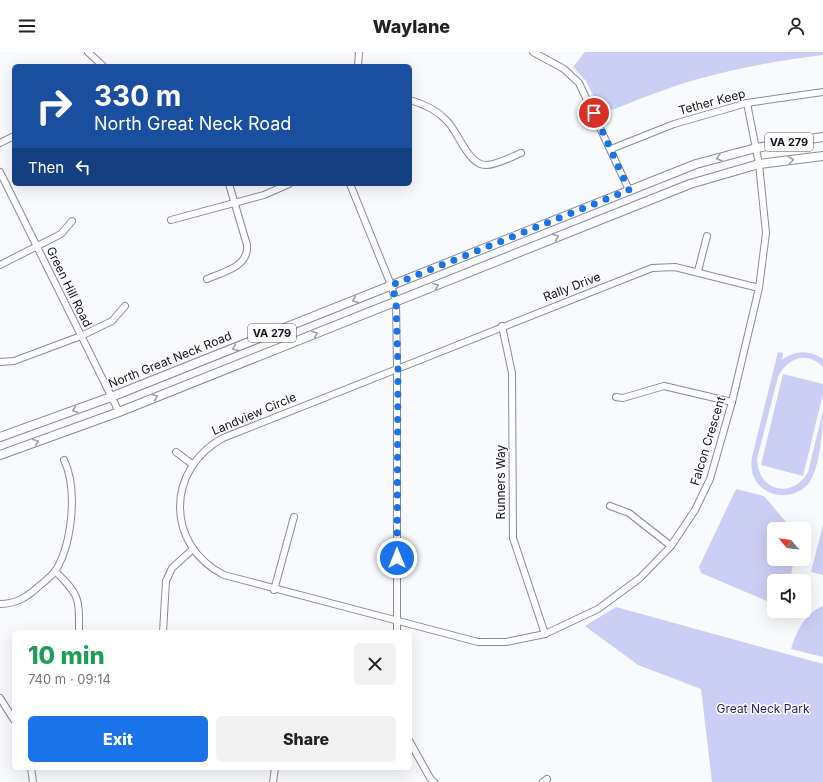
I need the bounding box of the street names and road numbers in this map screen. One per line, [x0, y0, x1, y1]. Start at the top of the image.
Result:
street label: Tether Keep [677, 85, 747, 118]
road number: VA 279 [765, 133, 813, 151]
street label: Green Hill Road [43, 244, 95, 329]
street label: Rally Drive [541, 269, 603, 304]
road number: VA 279 [248, 324, 296, 342]
street label: North Great Neck Road [106, 328, 234, 391]
street label: Landview Circle [209, 389, 298, 438]
street label: Falcon Crescent [687, 394, 728, 487]
street label: Runners Way [493, 444, 508, 519]

